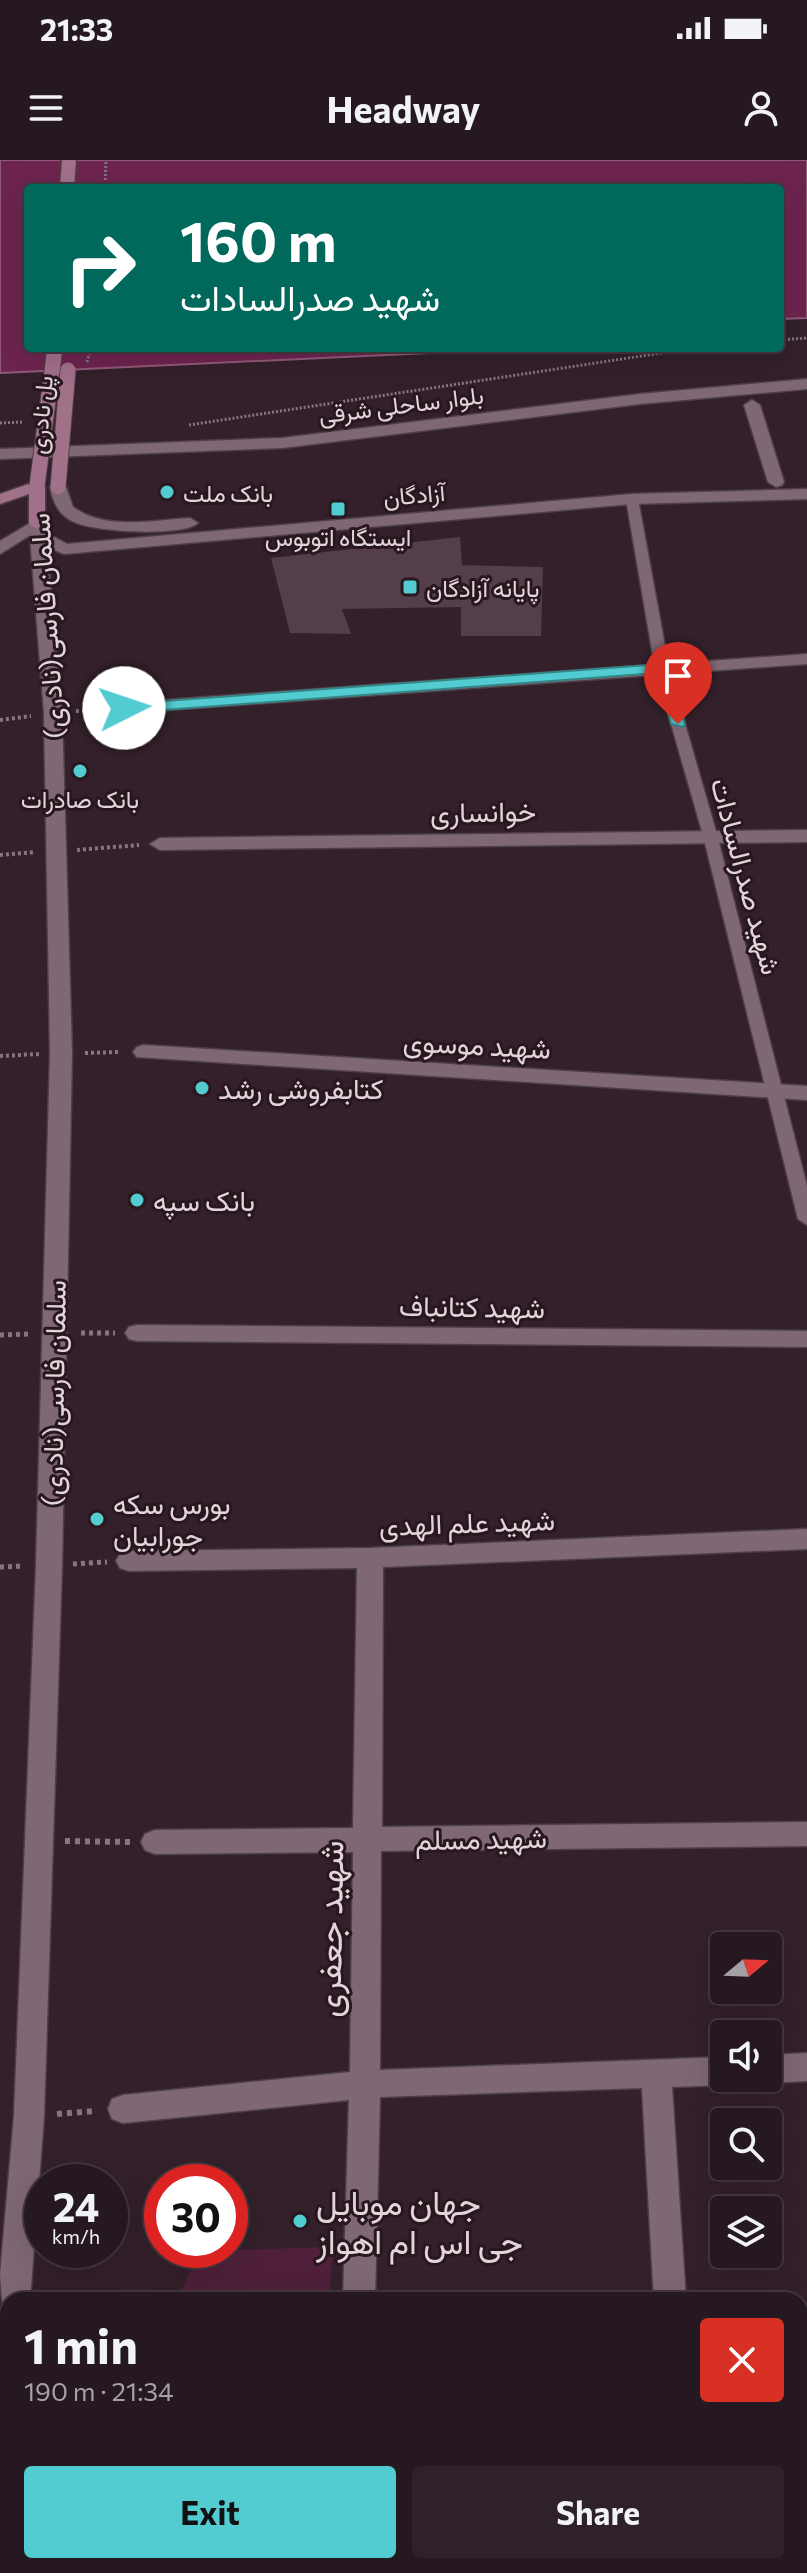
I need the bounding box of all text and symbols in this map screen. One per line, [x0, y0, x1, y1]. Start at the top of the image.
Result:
text: 21:33 [40, 10, 113, 47]
icon: menu [24, 86, 68, 130]
text: Headway [327, 86, 480, 130]
icon: person [739, 86, 783, 130]
text: 160 m [180, 205, 337, 274]
icon: right [48, 216, 152, 320]
text: شهید صدرالسادات [180, 274, 440, 318]
street label: پل نادری [22, 375, 61, 456]
street label: بلوار ساحلی شرقی [317, 379, 485, 430]
street label: آزادگان [382, 477, 449, 513]
place label: بانک ملت [183, 478, 273, 508]
marker: بانک ملت [158, 483, 176, 501]
marker: ایستگاه اتوبوس [329, 500, 347, 518]
street label: سلمان فارسی(نادری) [21, 512, 73, 740]
place label: ایستگاه اتوبوس [265, 522, 411, 553]
place label: پایانه آزادگان [426, 573, 540, 605]
marker: پایانه آزادگان [401, 578, 419, 596]
pin [644, 642, 712, 724]
icon: arrive [656, 654, 700, 698]
position arrow [82, 666, 166, 750]
marker: بانک صادرات [71, 762, 89, 780]
street label: شهید صدرالسادات [702, 774, 790, 979]
place label: بانک صادرات [21, 784, 139, 815]
street label: خوانساری [430, 793, 536, 831]
street label: شهید موسوی [402, 1023, 552, 1067]
place label: کتابفروشی رشد [218, 1071, 384, 1107]
marker: کتابفروشی رشد [193, 1079, 211, 1097]
place label: بانک سپه [153, 1183, 255, 1220]
marker: بانک سپه [128, 1191, 146, 1209]
street label: سلمان فارسی(نادری) [34, 1280, 74, 1506]
street label: شهید کتانباف [399, 1288, 545, 1326]
place label: بورس سکه جورابیان [113, 1486, 230, 1554]
street label: شهید علم الهدی [378, 1502, 556, 1545]
marker: بورس سکه جورابیان [88, 1510, 106, 1528]
street label: شهید مسلم [415, 1820, 547, 1859]
street label: شهید جعفری [305, 1840, 353, 2018]
north arrow [710, 1932, 782, 2004]
map controls [710, 1932, 782, 2268]
button: sound [710, 2020, 782, 2092]
button: search [710, 2108, 782, 2180]
speed limit sign: 30 [144, 2164, 248, 2268]
place label: جهان موبایل جی اس ام اهواز [315, 2180, 523, 2265]
text: 24 [53, 2181, 99, 2230]
button: layers [710, 2196, 782, 2268]
marker: جهان موبایل جی اس ام اهواز [291, 2212, 309, 2230]
text: km/h [52, 2224, 100, 2248]
text: 1 min [24, 2315, 138, 2374]
button: close [700, 2318, 784, 2402]
text: 190 m · 21:34 [24, 2375, 174, 2406]
button: Exit [24, 2466, 396, 2558]
button: Share [412, 2466, 784, 2558]

